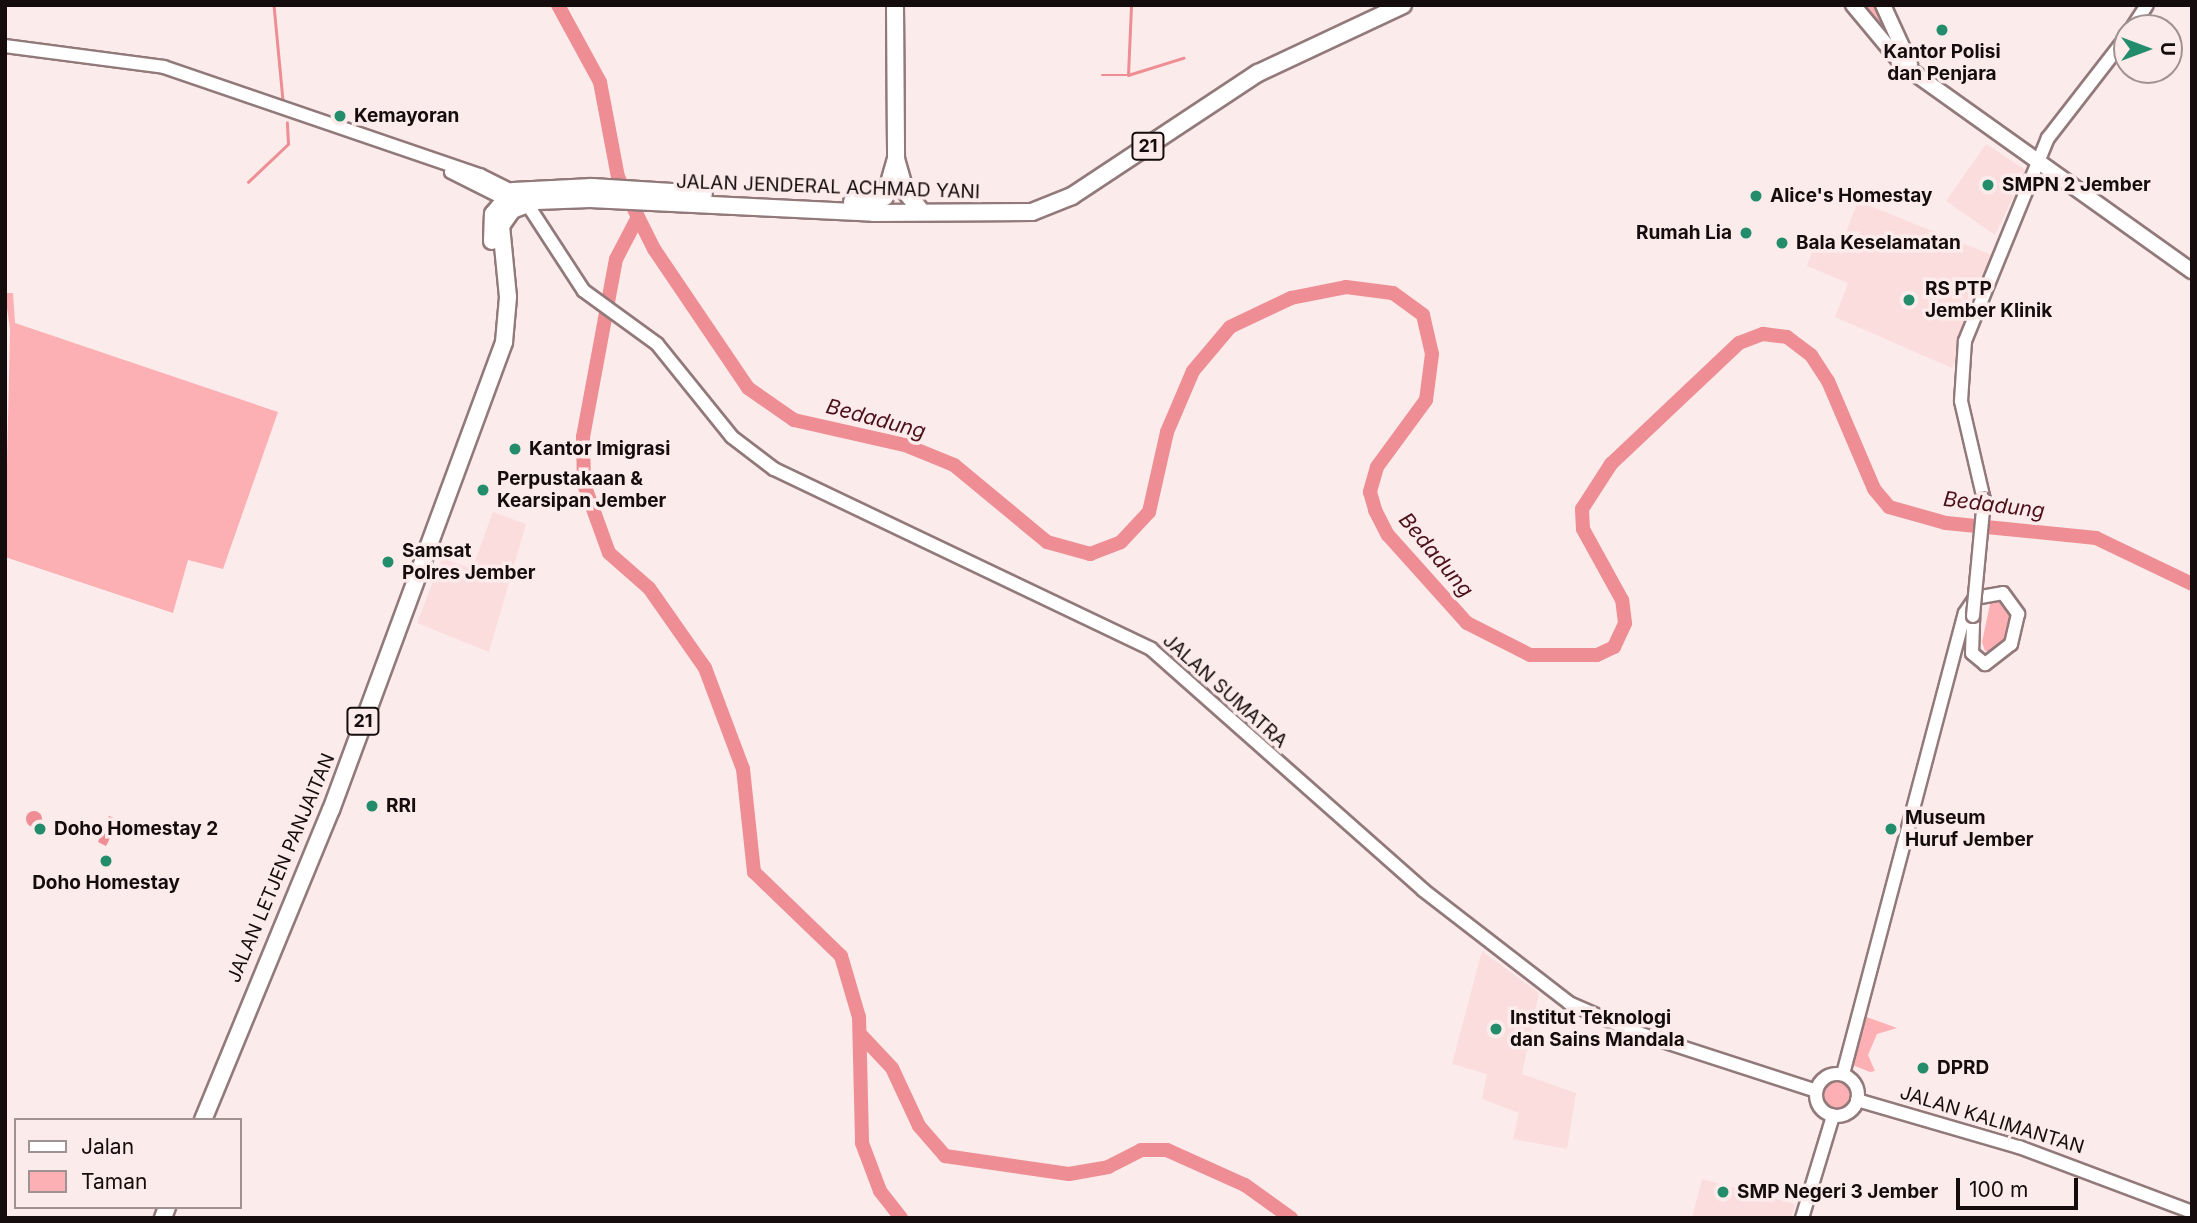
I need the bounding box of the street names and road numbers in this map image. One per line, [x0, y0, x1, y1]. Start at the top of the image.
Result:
road number: 21 [1130, 132, 1166, 160]
street label: JALAN JENDERAL ACHMAD YANI [676, 170, 980, 204]
street label: JALAN SUMATRA [1158, 629, 1292, 753]
road number: 21 [346, 706, 380, 736]
street label: JALAN LETJEN PANJAITAN [222, 750, 340, 986]
street label: JALAN KALIMANTAN [1897, 1081, 2087, 1159]

